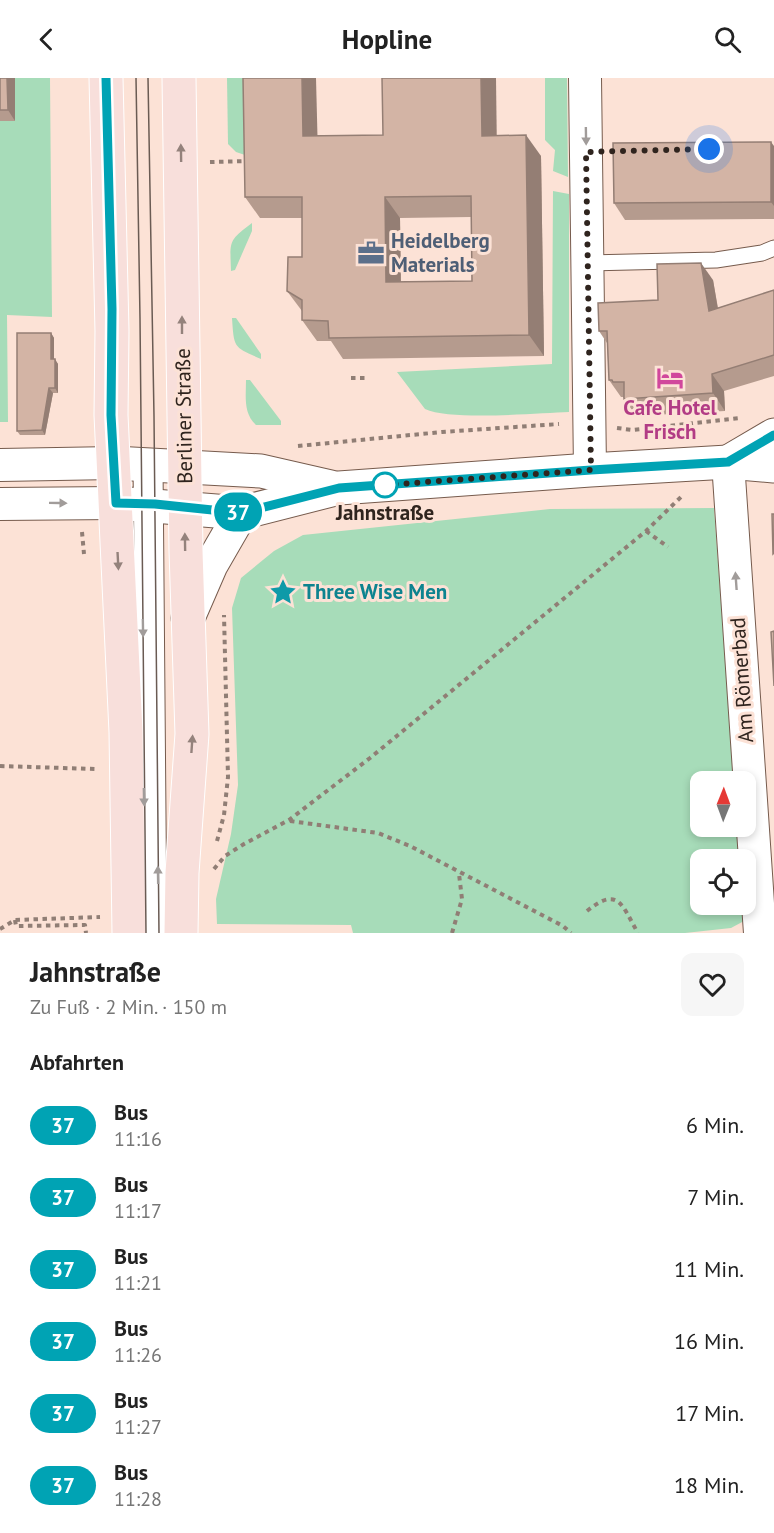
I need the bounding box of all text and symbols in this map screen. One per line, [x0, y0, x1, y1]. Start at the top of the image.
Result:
text: Hopline [342, 22, 432, 56]
icon: back [30, 23, 63, 56]
icon: search [711, 23, 744, 56]
one-way arrow [581, 127, 590, 146]
your location [694, 134, 724, 164]
one-way arrow [176, 144, 185, 163]
place label: Heidelberg Materials [391, 227, 490, 278]
office icon: Heidelberg Materials [356, 238, 386, 268]
one-way arrow [177, 315, 187, 334]
street label: Berliner Straße [169, 348, 198, 484]
hotel icon: Cafe Hotel Frisch [655, 363, 685, 393]
place label: Cafe Hotel Frisch [623, 394, 718, 445]
marker: Jahnstraße [372, 472, 398, 498]
line badge: 37 [211, 492, 265, 532]
one-way arrow [48, 498, 67, 508]
text: 37 [226, 499, 250, 526]
place label: Jahnstraße [335, 499, 434, 526]
one-way arrow [181, 532, 190, 551]
one-way arrow [114, 552, 123, 571]
one-way arrow [731, 572, 740, 591]
place icon: Three Wise Men [268, 577, 298, 607]
place label: Three Wise Men [303, 578, 447, 605]
street label: Am Römerbad [724, 616, 759, 744]
one-way arrow [138, 618, 148, 637]
one-way arrow [187, 735, 196, 754]
north arrow [690, 771, 756, 837]
map controls [690, 771, 756, 915]
one-way arrow [140, 787, 149, 806]
button: locate [690, 849, 756, 915]
one-way arrow [153, 865, 163, 884]
text: Jahnstraße [30, 953, 161, 990]
button: heart [681, 953, 744, 1016]
text: Zu Fuß · 2 Min. · 150 m [30, 994, 227, 1020]
text: Abfahrten [30, 1048, 124, 1076]
text: Bus [114, 1098, 148, 1126]
text: 6 Min. [686, 1111, 744, 1139]
text: 37 [51, 1112, 75, 1139]
text: 11:16 [114, 1126, 162, 1152]
text: Bus [114, 1170, 148, 1198]
text: 7 Min. [687, 1183, 744, 1211]
text: 37 [51, 1184, 75, 1211]
text: 11:17 [114, 1198, 162, 1224]
text: Bus [114, 1242, 148, 1270]
text: 11 Min. [674, 1255, 744, 1283]
text: 37 [51, 1256, 75, 1283]
text: 11:21 [114, 1270, 162, 1296]
text: Bus [114, 1314, 148, 1342]
text: 16 Min. [674, 1327, 744, 1355]
text: 37 [51, 1328, 75, 1355]
text: 11:26 [114, 1342, 162, 1368]
text: Bus [114, 1386, 148, 1414]
text: 17 Min. [675, 1399, 744, 1427]
text: 37 [51, 1400, 75, 1427]
text: 11:27 [114, 1414, 162, 1440]
text: Bus [114, 1458, 148, 1486]
text: 18 Min. [674, 1471, 744, 1499]
text: 37 [51, 1472, 75, 1499]
text: 11:28 [114, 1486, 162, 1512]

